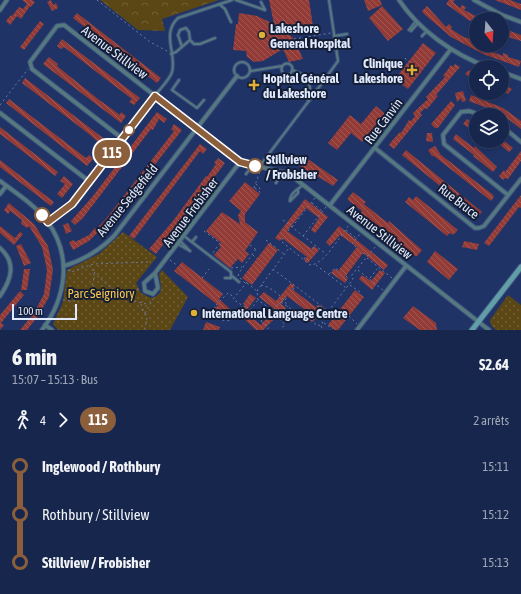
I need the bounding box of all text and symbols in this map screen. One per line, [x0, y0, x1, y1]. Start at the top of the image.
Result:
north arrow [469, 12, 509, 52]
map controls [469, 12, 509, 148]
place label: Lakeshore General Hospital [270, 21, 351, 51]
street label: Avenue Stillview [79, 23, 151, 82]
marker: Lakeshore General Hospital [257, 30, 267, 40]
place label: Clinique Lakeshore [354, 56, 403, 86]
button: locate [469, 60, 509, 100]
marker: Clinique Lakeshore [406, 64, 418, 76]
place label: Hopital Général du Lakeshore [263, 71, 339, 101]
marker: Hopital Général du Lakeshore [248, 79, 260, 91]
street label: Rue Canvin [361, 95, 405, 147]
button: layers [469, 108, 509, 148]
unlabelled marker [123, 124, 135, 136]
line badge: 115 [89, 140, 135, 166]
text: 115 [102, 145, 122, 161]
place label: Stillview / Frobisher [266, 152, 318, 182]
marker: Stillview / Frobisher [247, 158, 263, 174]
street label: Avenue Sedgefield [94, 161, 161, 239]
street label: Avenue Frobisher [160, 175, 221, 250]
street label: Rue Bruce [435, 181, 482, 222]
street label: Avenue Stillview [344, 202, 415, 263]
unlabelled marker [34, 207, 50, 223]
park label: Parc Seigniory [67, 286, 135, 301]
scale bar [12, 302, 77, 321]
text: 100 m [18, 305, 43, 317]
place label: International Language Centre [202, 306, 348, 321]
marker: International Language Centre [189, 308, 199, 318]
text: 6 min [12, 344, 57, 370]
text: $2.64 [479, 356, 509, 373]
text: 15:07 – 15:13 · Bus [12, 372, 98, 387]
icon: walk [12, 409, 34, 431]
icon: forward [52, 409, 74, 431]
text: 115 [88, 412, 108, 428]
text: 4 [40, 413, 46, 428]
text: 2 arrêts [473, 413, 509, 428]
text: Inglewood / Rothbury [42, 458, 160, 475]
text: 15:11 [482, 459, 509, 474]
text: Rothbury / Stillview [42, 506, 149, 523]
text: 15:12 [482, 507, 509, 522]
text: Stillview / Frobisher [42, 554, 150, 571]
text: 15:13 [482, 555, 509, 570]

